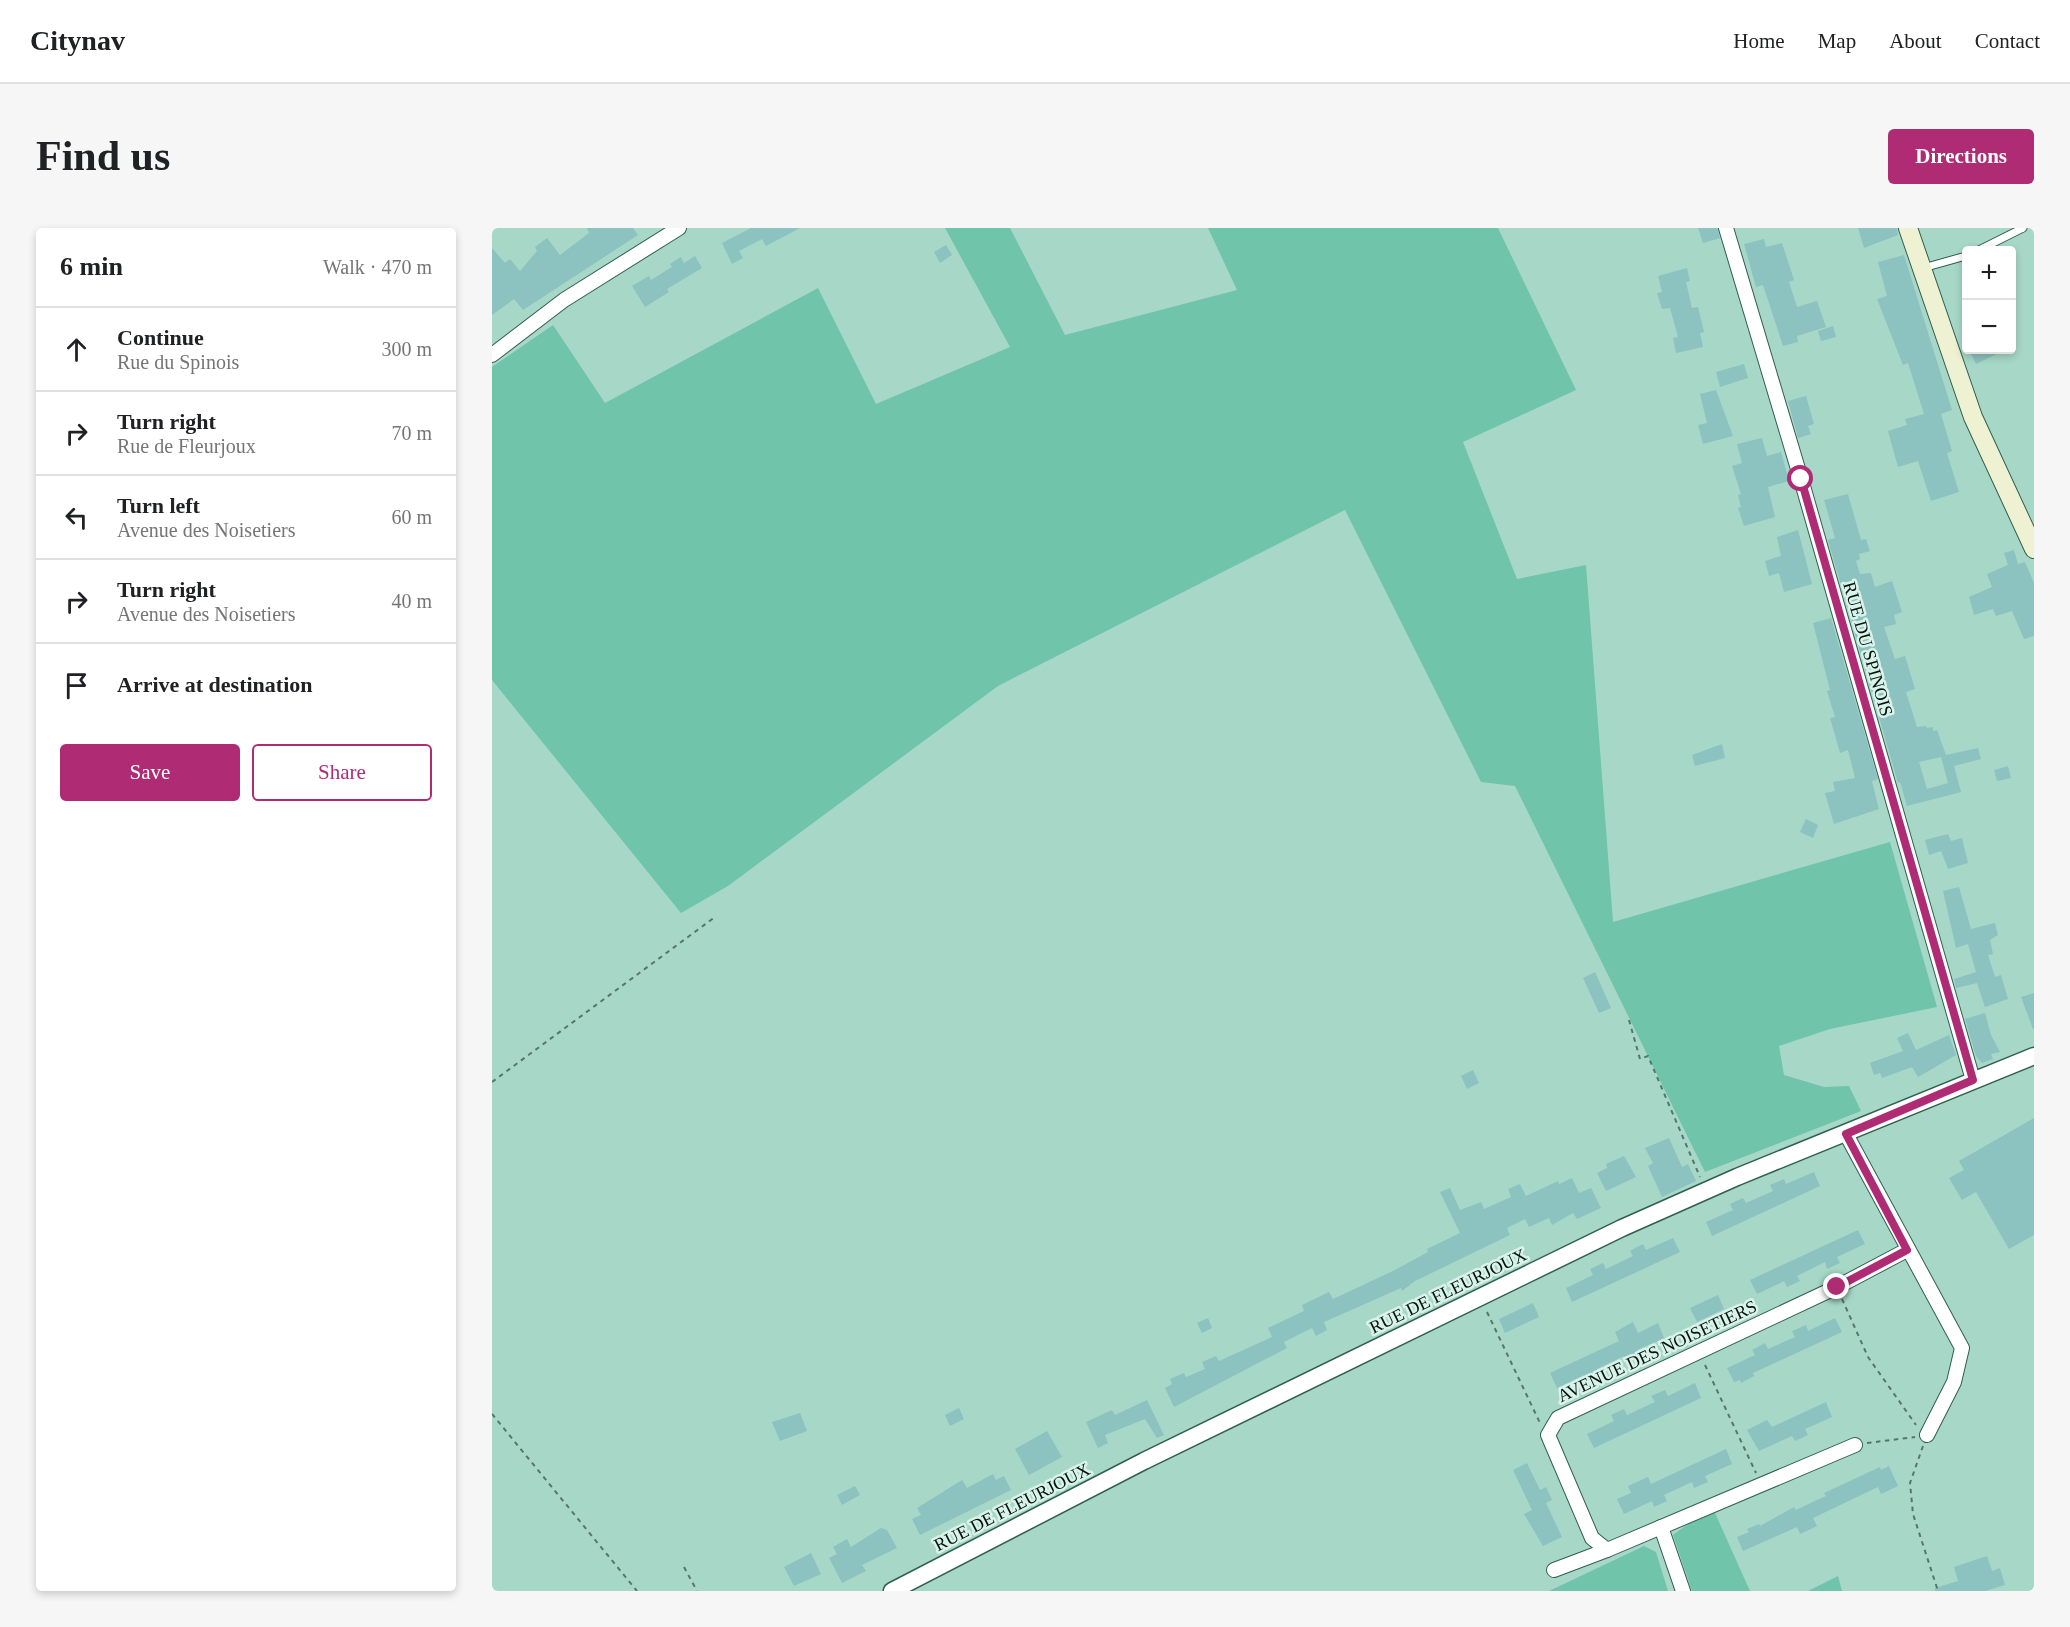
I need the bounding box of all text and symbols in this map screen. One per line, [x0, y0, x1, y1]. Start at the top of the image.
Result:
text: Citynav [30, 25, 125, 56]
text: Home [1733, 29, 1785, 53]
text: Map [1818, 29, 1856, 53]
text: About [1889, 29, 1942, 53]
text: Contact [1975, 29, 2040, 53]
button: Directions [1888, 129, 2034, 184]
text: Find us [36, 133, 170, 179]
map controls [1962, 246, 2016, 354]
button: + [1962, 246, 2016, 300]
text: 6 min [60, 252, 123, 281]
text: Walk · 470 m [323, 256, 432, 278]
button: − [1962, 300, 2016, 354]
text: Continue [117, 325, 204, 350]
icon: ahead [60, 333, 93, 366]
text: 300 m [381, 338, 432, 360]
text: Rue du Spinois [117, 351, 239, 373]
text: Turn right [117, 409, 216, 434]
icon: right [60, 417, 93, 450]
text: 70 m [391, 422, 432, 444]
text: Rue de Fleurjoux [117, 435, 256, 457]
route start [1787, 465, 1813, 491]
text: Turn left [117, 493, 200, 518]
icon: left [60, 501, 93, 534]
text: 60 m [391, 506, 432, 528]
text: Avenue des Noisetiers [117, 519, 295, 541]
text: Turn right [117, 577, 216, 602]
street label: RUE DU SPINOIS [1839, 579, 1897, 719]
icon: right [60, 585, 93, 618]
text: 40 m [391, 590, 432, 612]
text: Avenue des Noisetiers [117, 603, 295, 625]
icon: arrive [60, 669, 93, 702]
text: Arrive at destination [117, 672, 313, 697]
button: Save [60, 744, 240, 801]
button: Share [252, 744, 432, 801]
street label: RUE DE FLEURJOUX [1366, 1244, 1530, 1338]
route end [1823, 1273, 1849, 1299]
street label: AVENUE DES NOISETIERS [1554, 1296, 1760, 1406]
street label: RUE DE FLEURJOUX [931, 1459, 1093, 1555]

